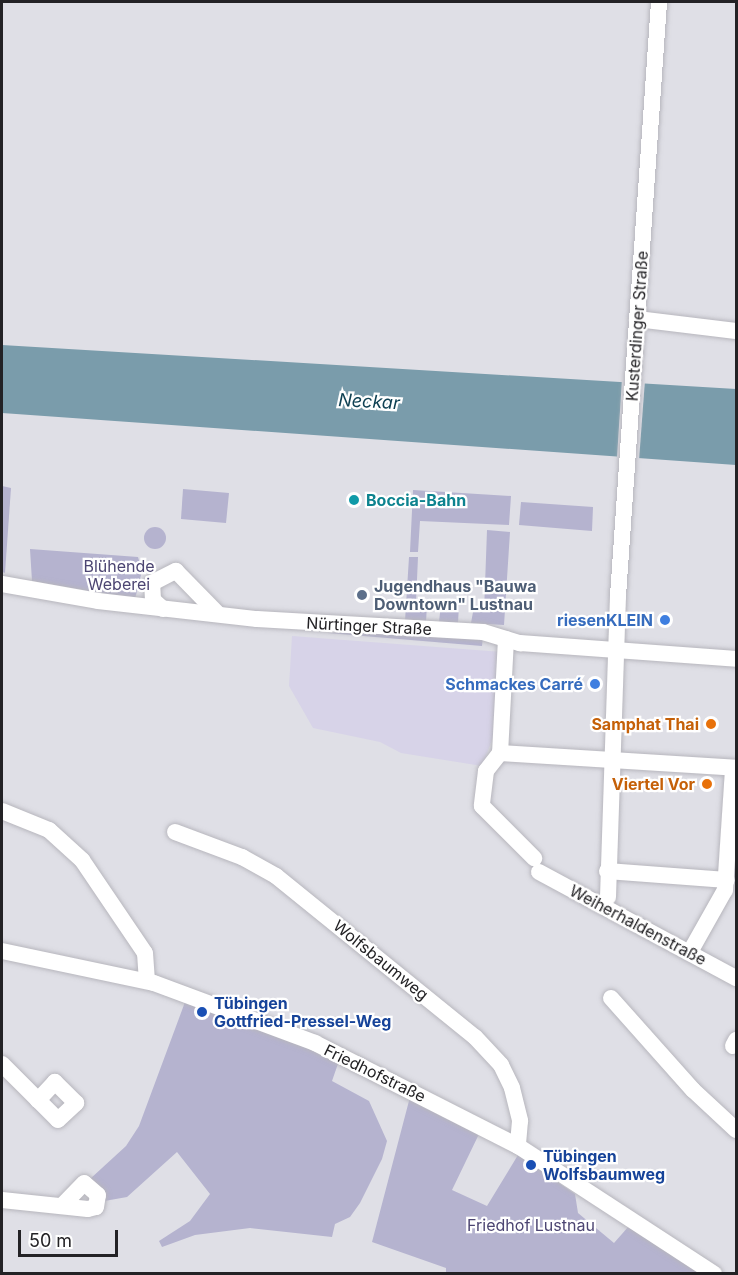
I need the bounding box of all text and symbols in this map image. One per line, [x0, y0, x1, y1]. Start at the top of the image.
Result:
street label: Kusterdinger Straße [622, 250, 652, 402]
water label: Neckar [338, 390, 400, 414]
place label: Boccia-Bahn [366, 490, 466, 510]
marker: Boccia-Bahn [347, 493, 361, 507]
park label: Blühende Weberei [83, 556, 155, 594]
place label: Jugendhaus "Bauwa Downtown" Lustnau [374, 576, 536, 614]
marker: Jugendhaus "Bauwa Downtown" Lustnau [355, 588, 369, 602]
place label: riesenKLEIN [557, 610, 653, 630]
street label: Nürtinger Straße [306, 613, 432, 639]
marker: riesenKLEIN [658, 613, 672, 627]
place label: Schmackes Carré [445, 674, 583, 694]
marker: Schmackes Carré [588, 677, 602, 691]
place label: Samphat Thai [591, 714, 699, 734]
marker: Samphat Thai [704, 717, 718, 731]
place label: Viertel Vor [612, 774, 695, 794]
marker: Viertel Vor [700, 777, 714, 791]
street label: Weiherhaldenstraße [566, 881, 710, 969]
street label: Wolfsbaumweg [330, 916, 432, 1004]
place label: Tübingen Gottfried-Pressel-Weg [214, 993, 391, 1031]
marker: Tübingen Gottfried-Pressel-Weg [195, 1005, 209, 1019]
street label: Friedhofstraße [321, 1040, 429, 1106]
place label: Tübingen Wolfsbaumweg [543, 1146, 665, 1184]
marker: Tübingen Wolfsbaumweg [524, 1158, 538, 1172]
park label: Friedhof Lustnau [467, 1215, 595, 1235]
scale bar [21, 1218, 122, 1256]
text: 50 m [29, 1230, 72, 1251]

